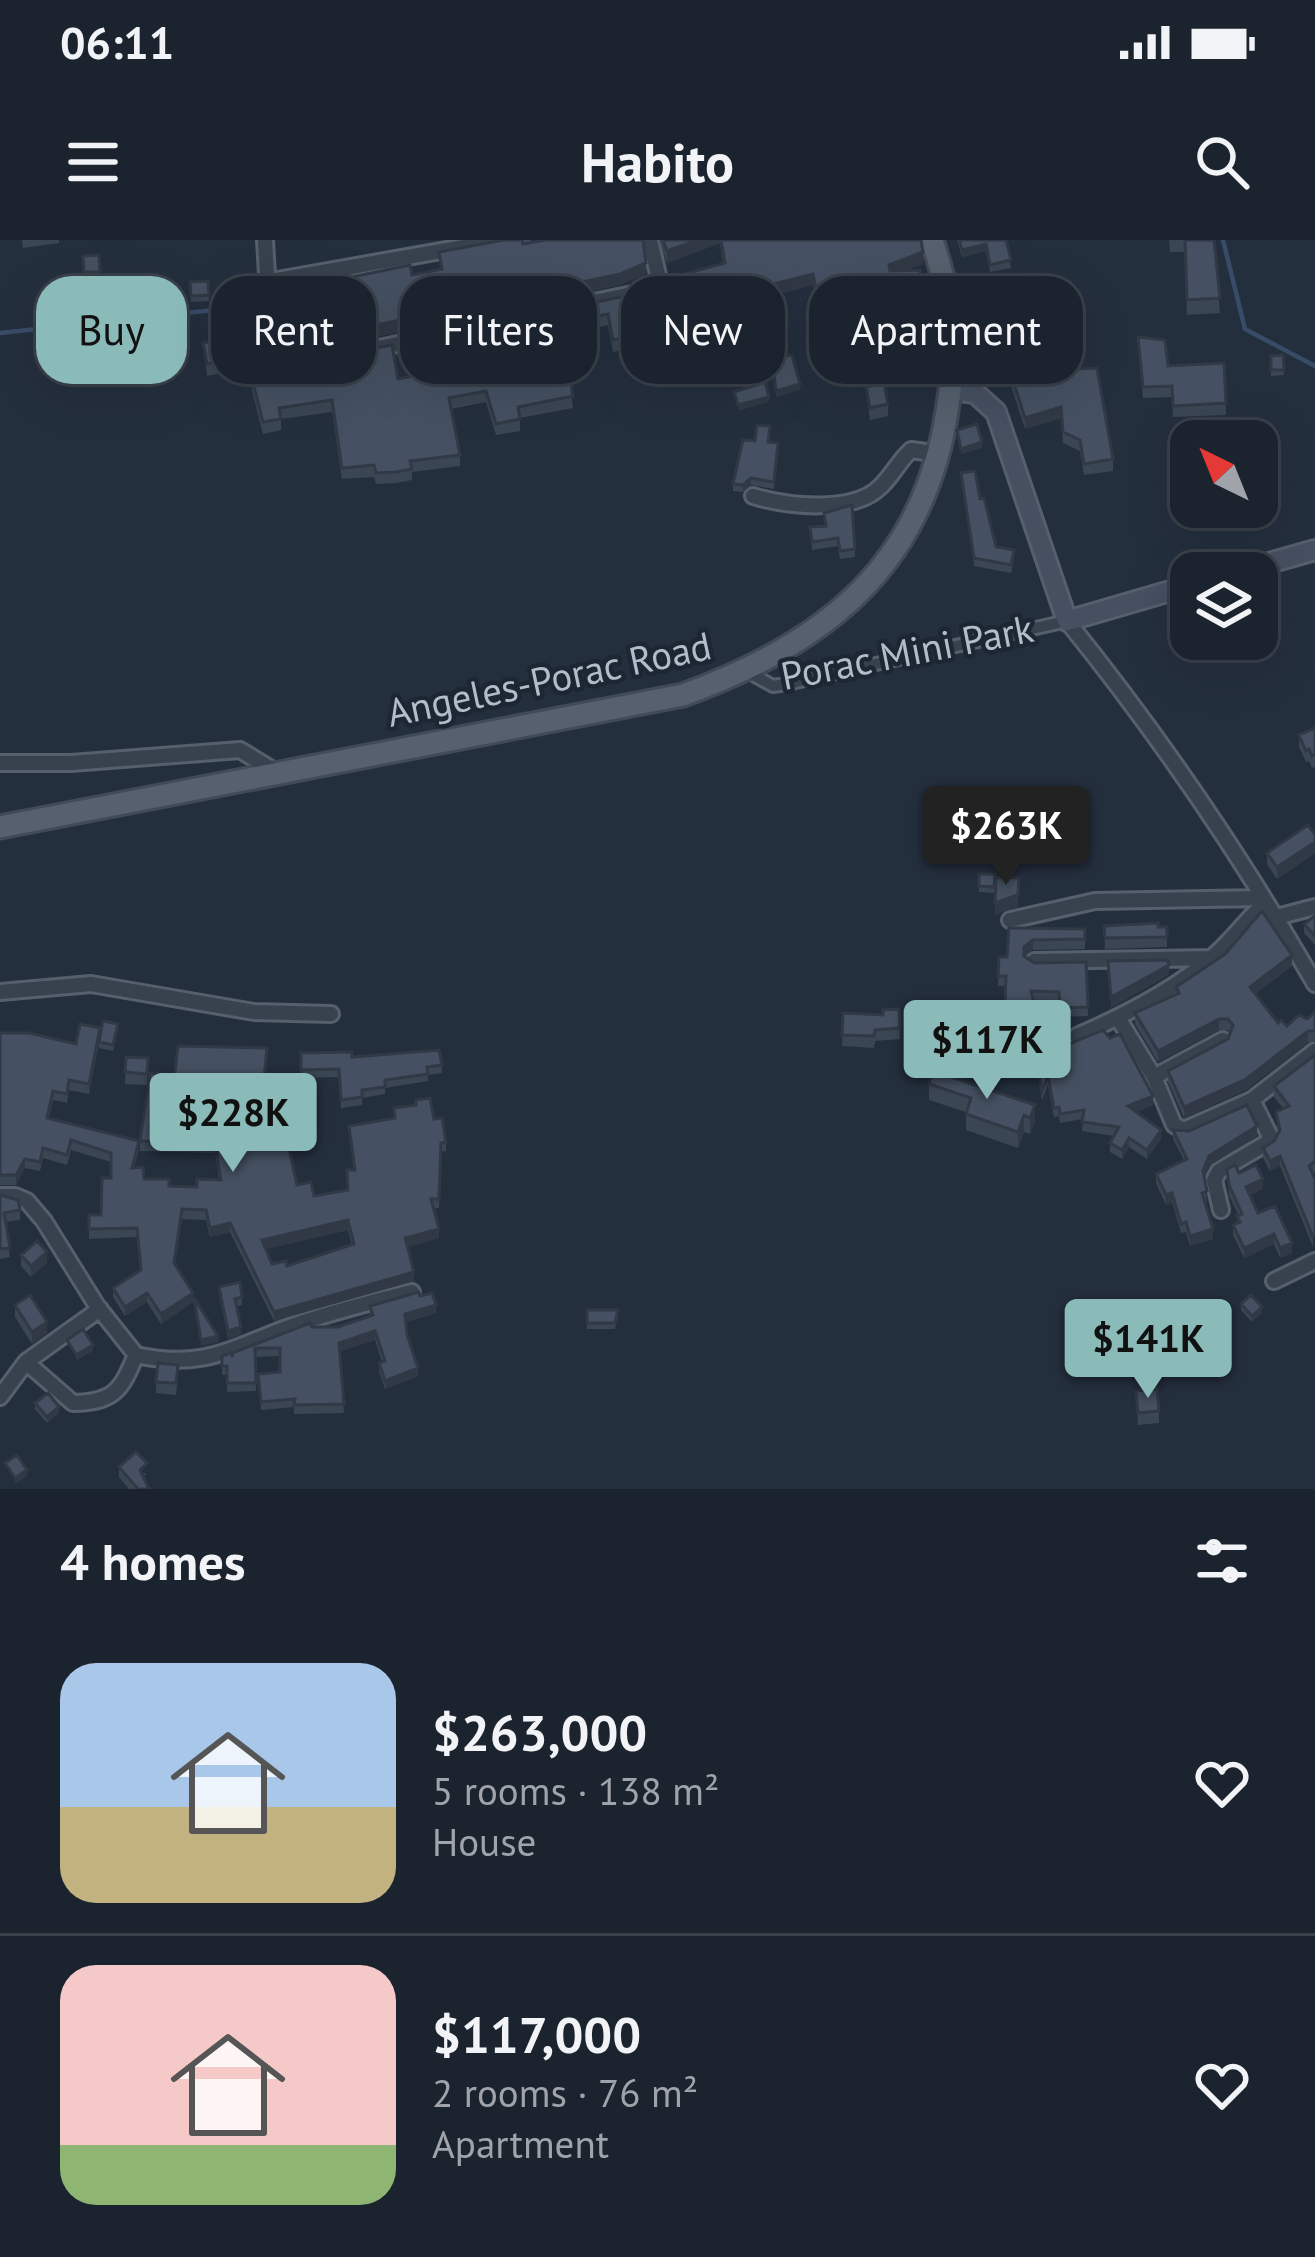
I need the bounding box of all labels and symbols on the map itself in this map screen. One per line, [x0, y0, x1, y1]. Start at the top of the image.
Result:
north arrow [1170, 420, 1278, 528]
street label: Porac Mini Park [776, 602, 1038, 701]
street label: Angeles-Porac Road [382, 619, 716, 738]
pin: $263K [922, 786, 1090, 888]
pin: $117K [903, 1000, 1071, 1102]
pin: $228K [149, 1073, 317, 1175]
pin: $141K [1064, 1299, 1232, 1401]

